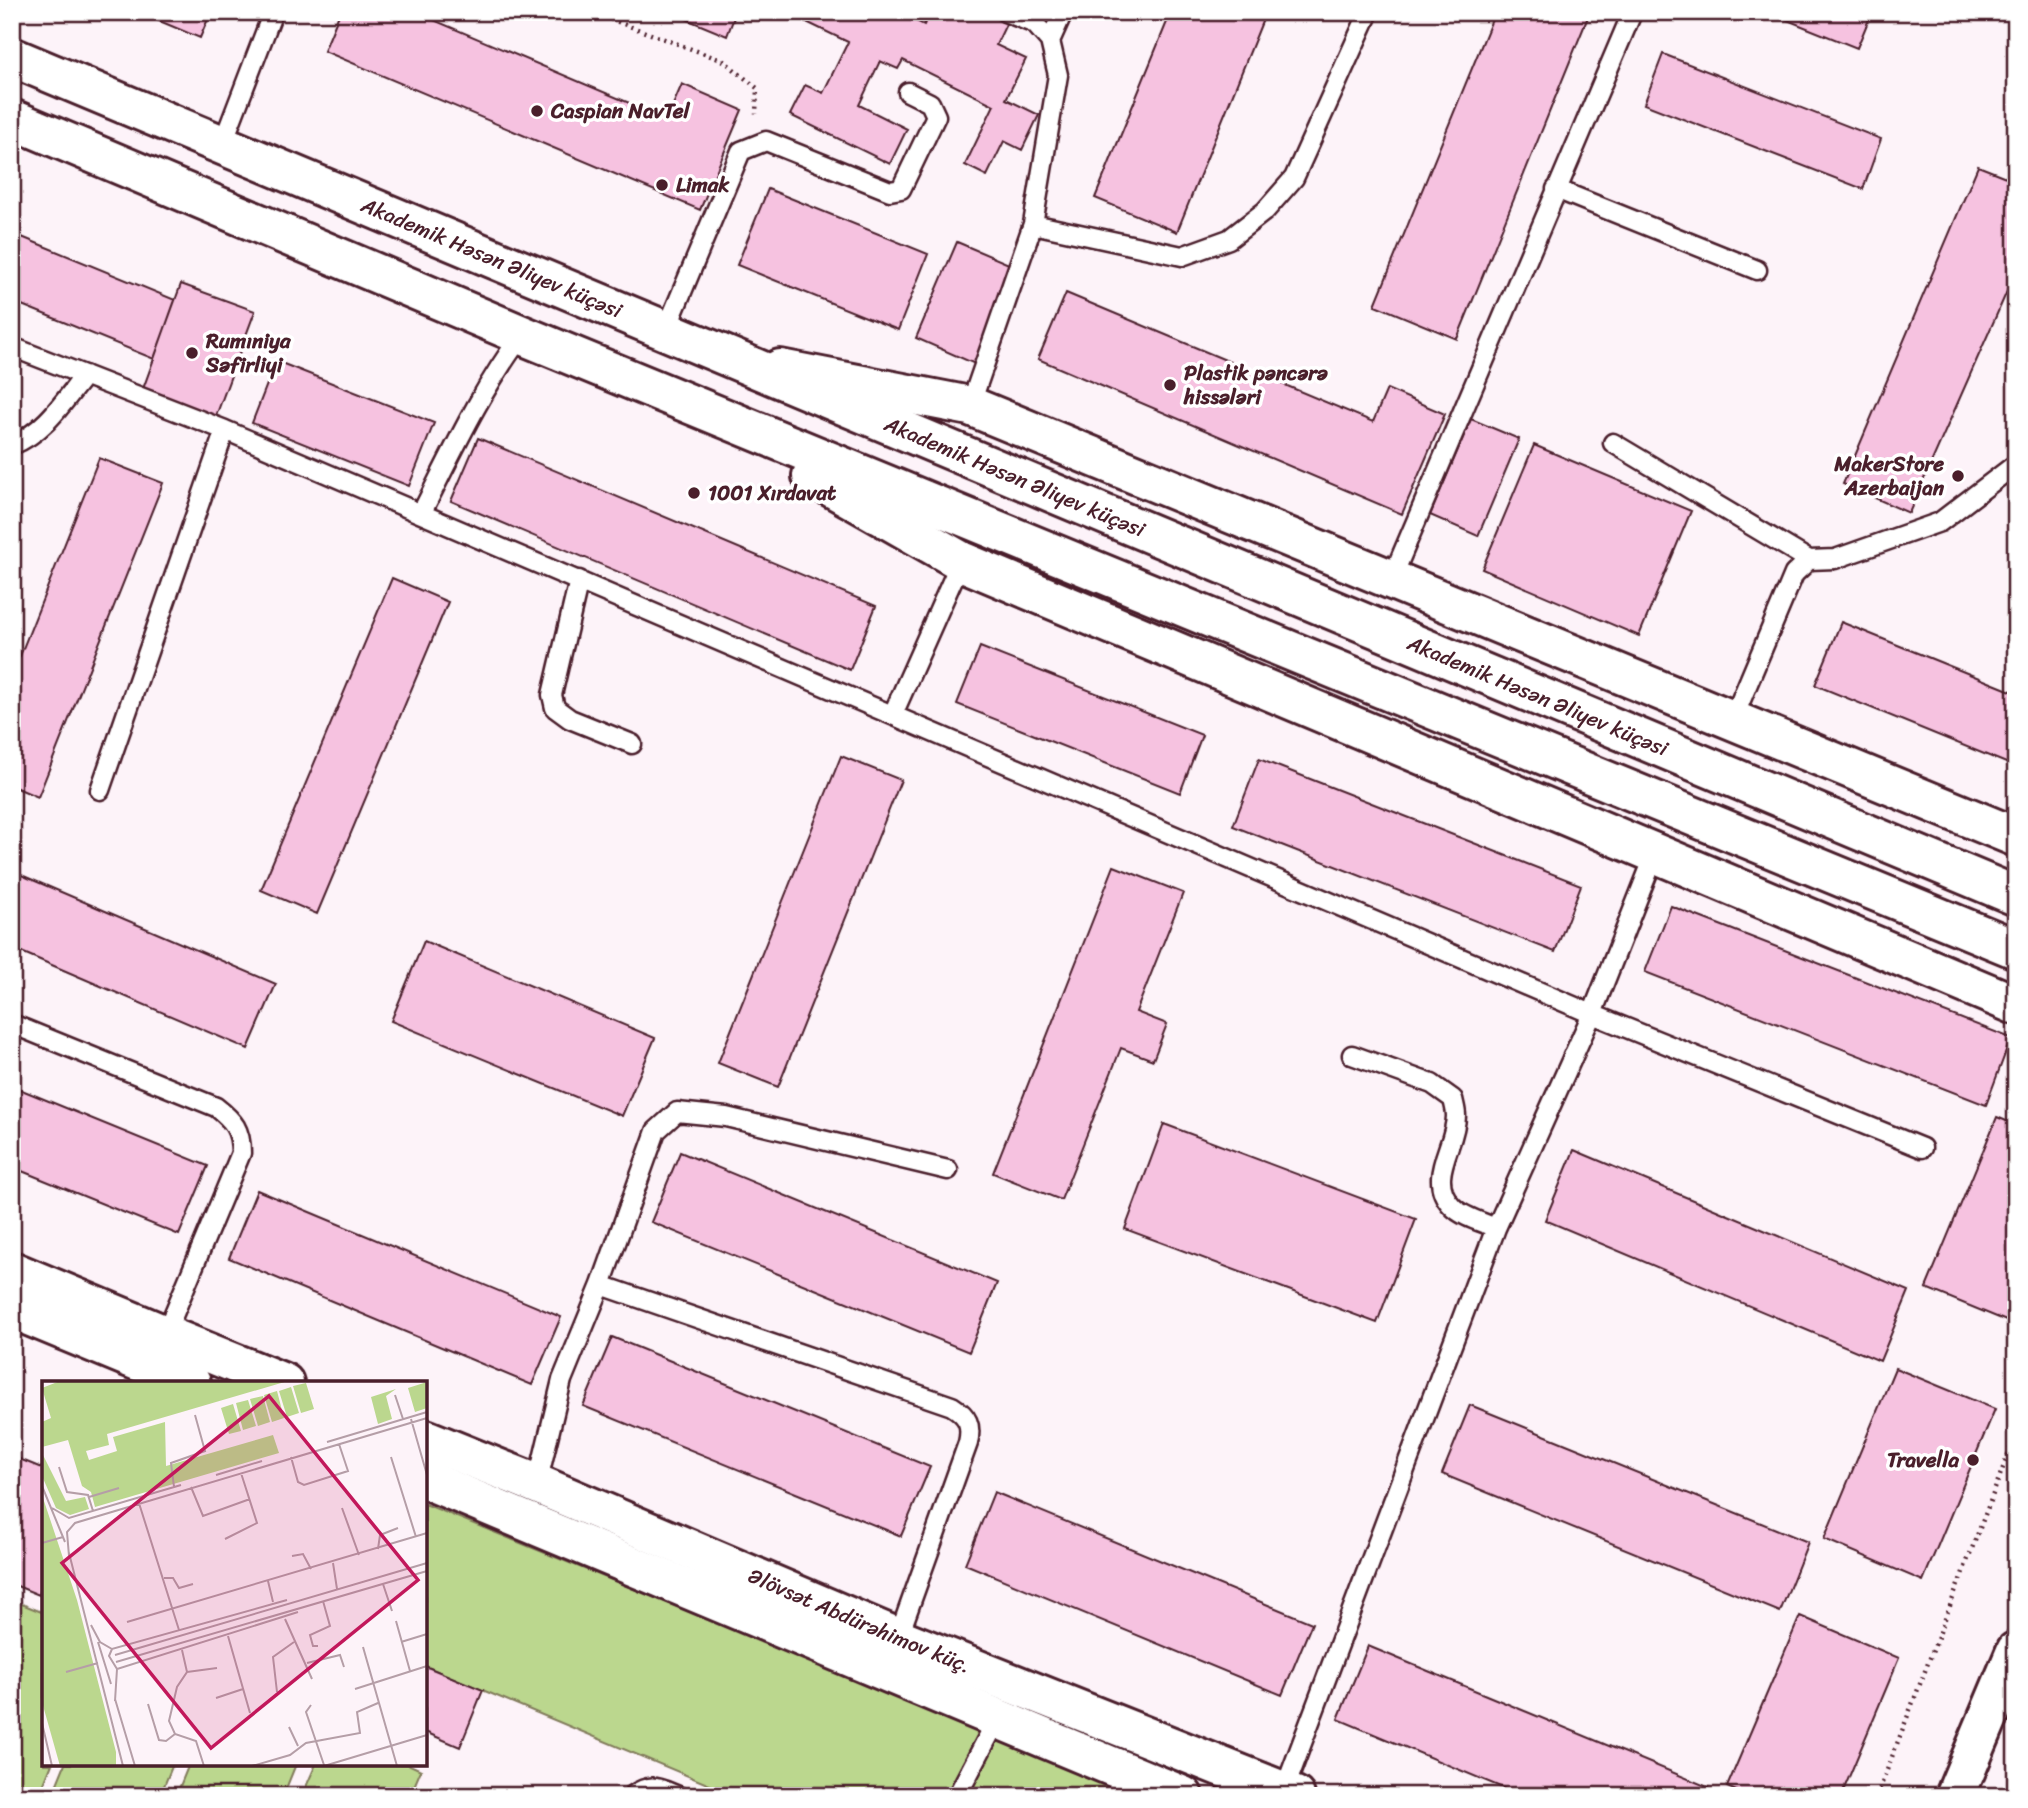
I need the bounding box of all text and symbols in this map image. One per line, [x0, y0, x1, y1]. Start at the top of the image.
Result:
place label: Caspian NavTel [550, 92, 691, 130]
marker: Caspian NavTel [529, 103, 545, 119]
place label: Limak [676, 166, 730, 204]
marker: Limak [654, 177, 670, 193]
street label: Akademik Həsən Əliyev küçəsi [354, 186, 629, 330]
place label: Rumıniya Səfirliyi [205, 322, 292, 384]
marker: Rumıniya Səfirliyi [184, 345, 200, 361]
place label: Plastik pəncərə hissələri [1183, 354, 1328, 416]
marker: Plastik pəncərə hissələri [1162, 377, 1178, 393]
street label: Akademik Həsən Əliyev küçəsi [877, 405, 1152, 549]
place label: MakerStore Azerbaijan [1833, 445, 1945, 507]
marker: MakerStore Azerbaijan [1950, 468, 1966, 484]
place label: 1001 Xırdavat [708, 474, 837, 512]
marker: 1001 Xırdavat [686, 485, 702, 501]
street label: Akademik Həsən Əliyev küçəsi [1400, 624, 1675, 768]
inset map [42, 1381, 427, 1766]
place label: Travella [1887, 1441, 1959, 1479]
marker: Travella [1965, 1452, 1981, 1468]
street label: Əlövsət Abdürəhimov küç. [742, 1557, 977, 1684]

